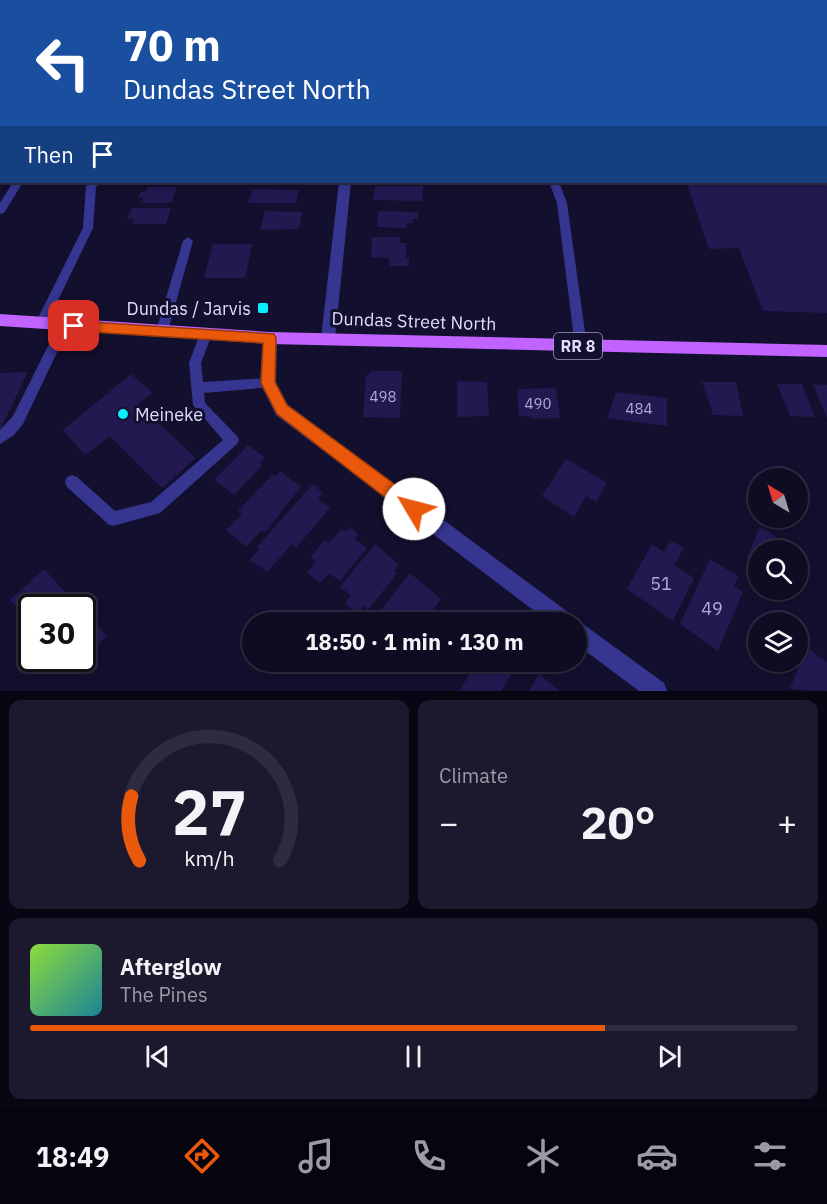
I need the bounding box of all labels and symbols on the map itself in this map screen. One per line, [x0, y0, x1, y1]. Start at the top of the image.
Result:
place label: Dundas / Jarvis [127, 297, 251, 320]
pin [48, 300, 99, 351]
marker: Dundas / Jarvis [256, 301, 270, 315]
street label: Dundas Street North [331, 307, 497, 335]
road number: RR 8 [554, 333, 602, 359]
house number: 498 [369, 387, 397, 406]
house number: 490 [524, 394, 552, 413]
house number: 484 [625, 399, 653, 418]
place label: Meineke [135, 403, 203, 426]
marker: Meineke [116, 407, 130, 421]
north arrow [748, 468, 808, 528]
position arrow [382, 477, 446, 541]
house number: 51 [650, 572, 672, 595]
speed limit sign: 30 [18, 594, 96, 672]
house number: 49 [701, 597, 723, 620]

